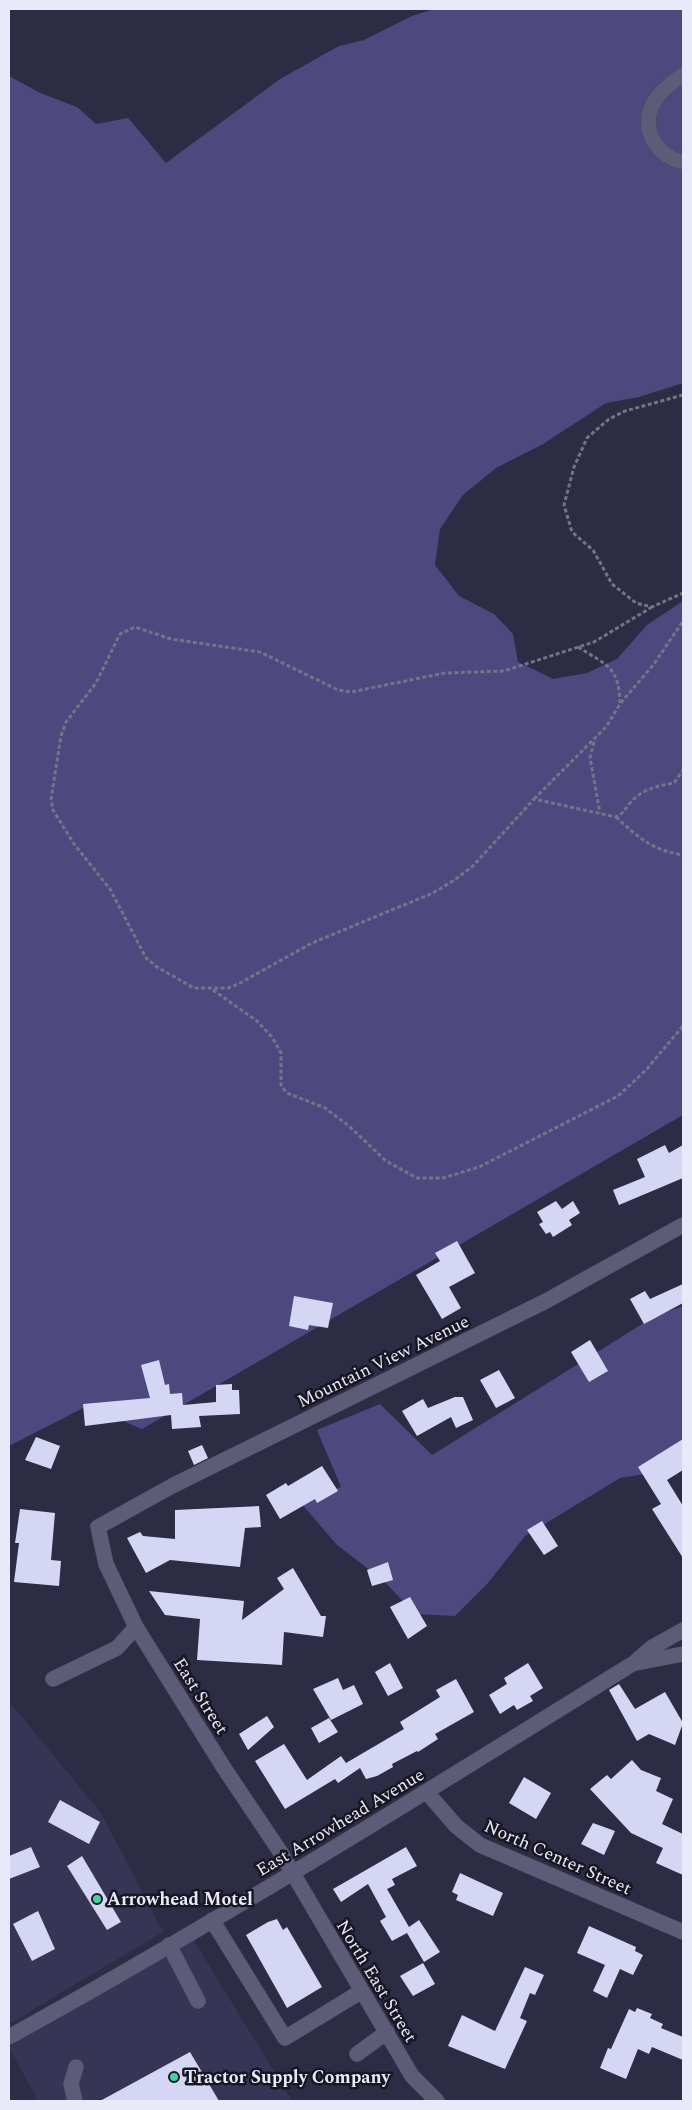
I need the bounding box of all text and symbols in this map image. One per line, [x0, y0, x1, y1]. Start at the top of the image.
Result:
street label: Mountain View Avenue [293, 1308, 474, 1415]
street label: East Street [166, 1653, 235, 1740]
street label: East Arrowhead Avenue [251, 1761, 430, 1883]
street label: North Center Street [480, 1813, 636, 1902]
place label: Arrowhead Motel [107, 1886, 253, 1913]
marker: Arrowhead Motel [91, 1893, 103, 1905]
street label: North East Street [329, 1915, 424, 2048]
place label: Tractor Supply Company [184, 2064, 392, 2091]
marker: Tractor Supply Company [168, 2071, 180, 2083]

